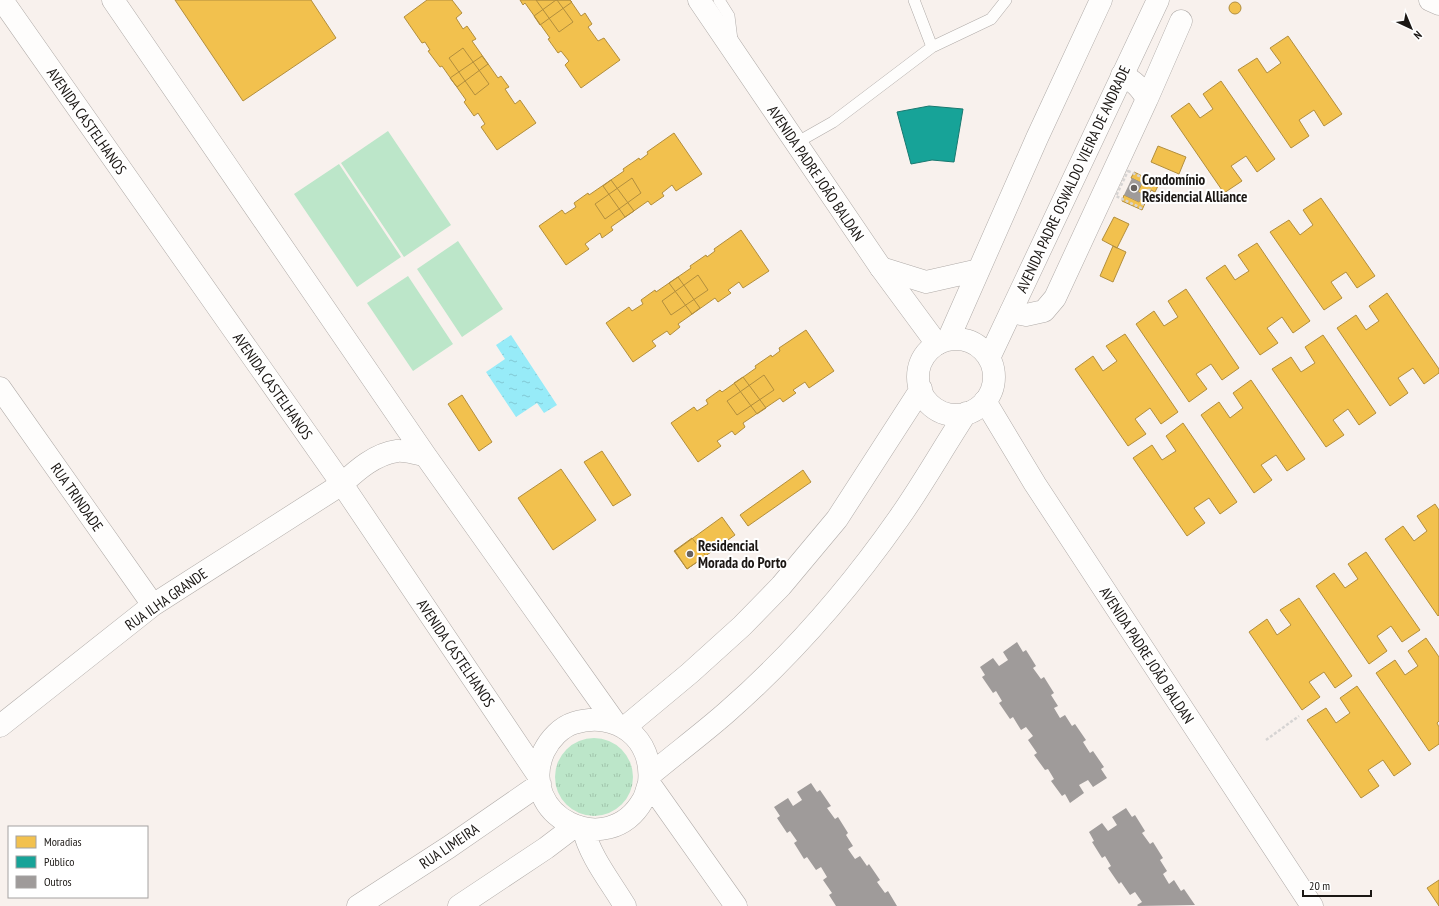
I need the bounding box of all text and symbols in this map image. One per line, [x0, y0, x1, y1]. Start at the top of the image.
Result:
north arrow [1391, 8, 1431, 48]
text: N [1411, 28, 1425, 42]
street label: AVENIDA PADRE OSWALDO VIEIRA DE ANDRADE [1012, 62, 1134, 296]
street label: AVENIDA CASTELHANOS [43, 64, 131, 178]
street label: AVENIDA PADRE JOÃO BALDAN [764, 102, 868, 244]
place label: Condomínio Residencial Alliance [1142, 170, 1247, 206]
marker: Condomínio Residencial Alliance [1129, 183, 1139, 193]
street label: AVENIDA CASTELHANOS [229, 329, 317, 443]
street label: RUA TRINDADE [47, 459, 107, 535]
place label: Residencial Morada do Porto [698, 536, 787, 572]
marker: Residencial Morada do Porto [685, 549, 695, 559]
street label: RUA ILHA GRANDE [121, 564, 211, 634]
street label: AVENIDA PADRE JOÃO BALDAN [1096, 583, 1198, 727]
street label: AVENIDA CASTELHANOS [413, 595, 499, 711]
street label: RUA LIMEIRA [416, 819, 483, 873]
legend [8, 826, 148, 898]
text: Moradias [44, 834, 82, 849]
text: Público [44, 854, 74, 869]
scale bar [1303, 872, 1371, 898]
text: Outros [44, 874, 72, 889]
text: 20 m [1309, 878, 1330, 893]

